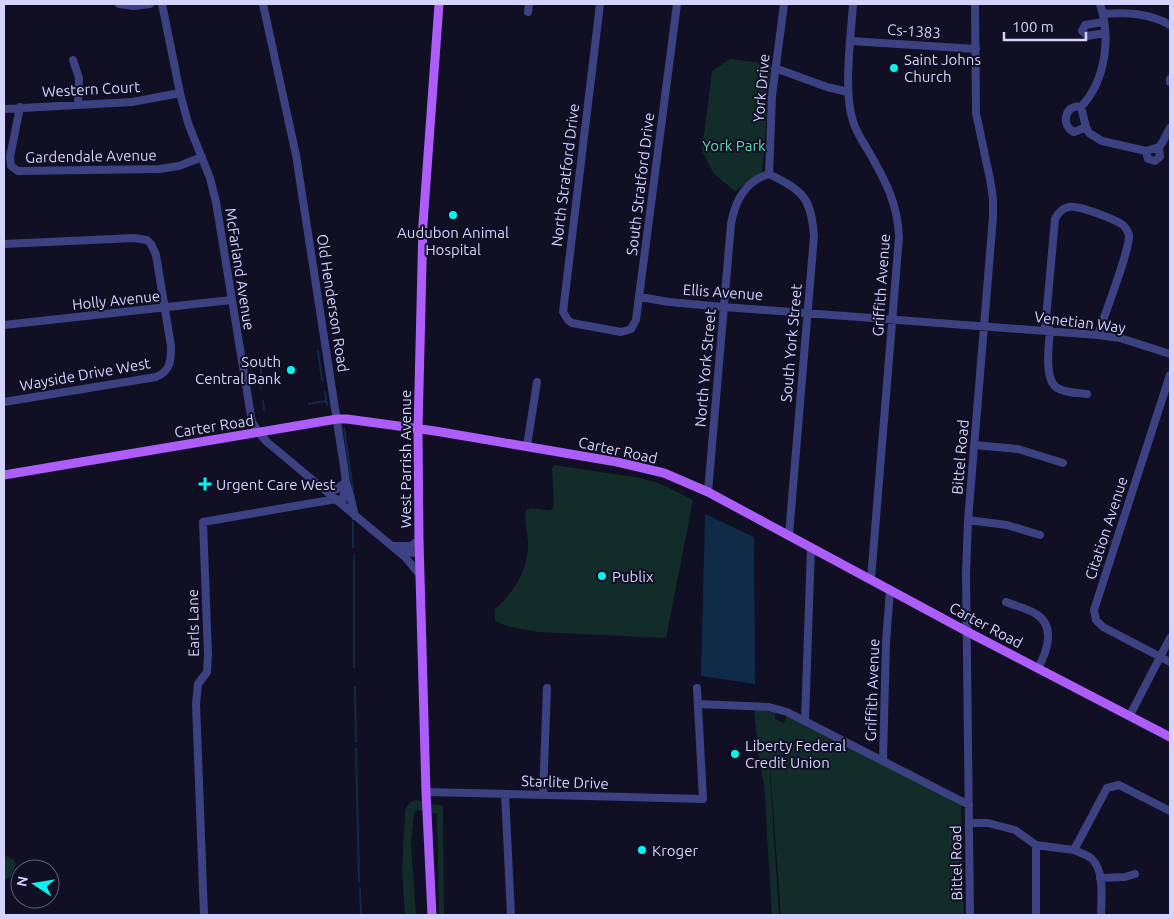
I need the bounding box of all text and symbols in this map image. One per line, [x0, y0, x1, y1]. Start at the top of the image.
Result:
scale bar [1004, 10, 1086, 42]
text: 100 m [1012, 18, 1054, 35]
street label: Cs-1383 [887, 21, 941, 41]
place label: Saint Johns Church [904, 51, 981, 85]
street label: York Drive [750, 53, 772, 123]
marker: Saint Johns Church [888, 62, 900, 74]
street label: Western Court [41, 78, 141, 100]
street label: North Stratford Drive [548, 103, 582, 247]
street label: South Stratford Drive [623, 112, 657, 256]
park label: York Park [702, 137, 766, 154]
street label: Gardendale Avenue [25, 146, 157, 166]
street label: McFarland Avenue [222, 207, 258, 331]
marker: Audubon Animal Hospital [447, 209, 459, 221]
place label: Audubon Animal Hospital [397, 224, 509, 258]
street label: Old Henderson Road [314, 233, 352, 373]
street label: Griffith Avenue [869, 233, 893, 337]
street label: Ellis Avenue [682, 281, 764, 303]
street label: South York Street [777, 283, 805, 403]
street label: Holly Avenue [71, 287, 161, 313]
street label: North York Street [691, 308, 719, 428]
street label: Venetian Way [1033, 308, 1127, 336]
place label: South Central Bank [195, 353, 281, 387]
street label: Wayside Drive West [18, 354, 152, 394]
marker: South Central Bank [285, 364, 297, 376]
street label: West Parrish Avenue [397, 390, 414, 528]
street label: Carter Road [173, 411, 255, 441]
street label: Bittel Road [948, 419, 972, 495]
street label: Carter Road [577, 433, 659, 467]
street label: Citation Avenue [1081, 474, 1131, 582]
place label: Urgent Care West [216, 476, 335, 493]
marker: Urgent Care West [198, 477, 212, 491]
place label: Publix [612, 568, 654, 585]
marker: Publix [596, 570, 608, 582]
street label: Earls Lane [184, 589, 202, 657]
street label: Carter Road [946, 599, 1026, 651]
street label: Griffith Avenue [862, 638, 882, 742]
place label: Liberty Federal Credit Union [745, 737, 846, 771]
marker: Liberty Federal Credit Union [729, 748, 741, 760]
street label: Starlite Drive [521, 772, 609, 792]
street label: Bittel Road [947, 825, 965, 901]
place label: Kroger [652, 842, 698, 859]
marker: Kroger [636, 844, 648, 856]
north arrow [10, 859, 60, 909]
text: N [13, 875, 31, 888]

